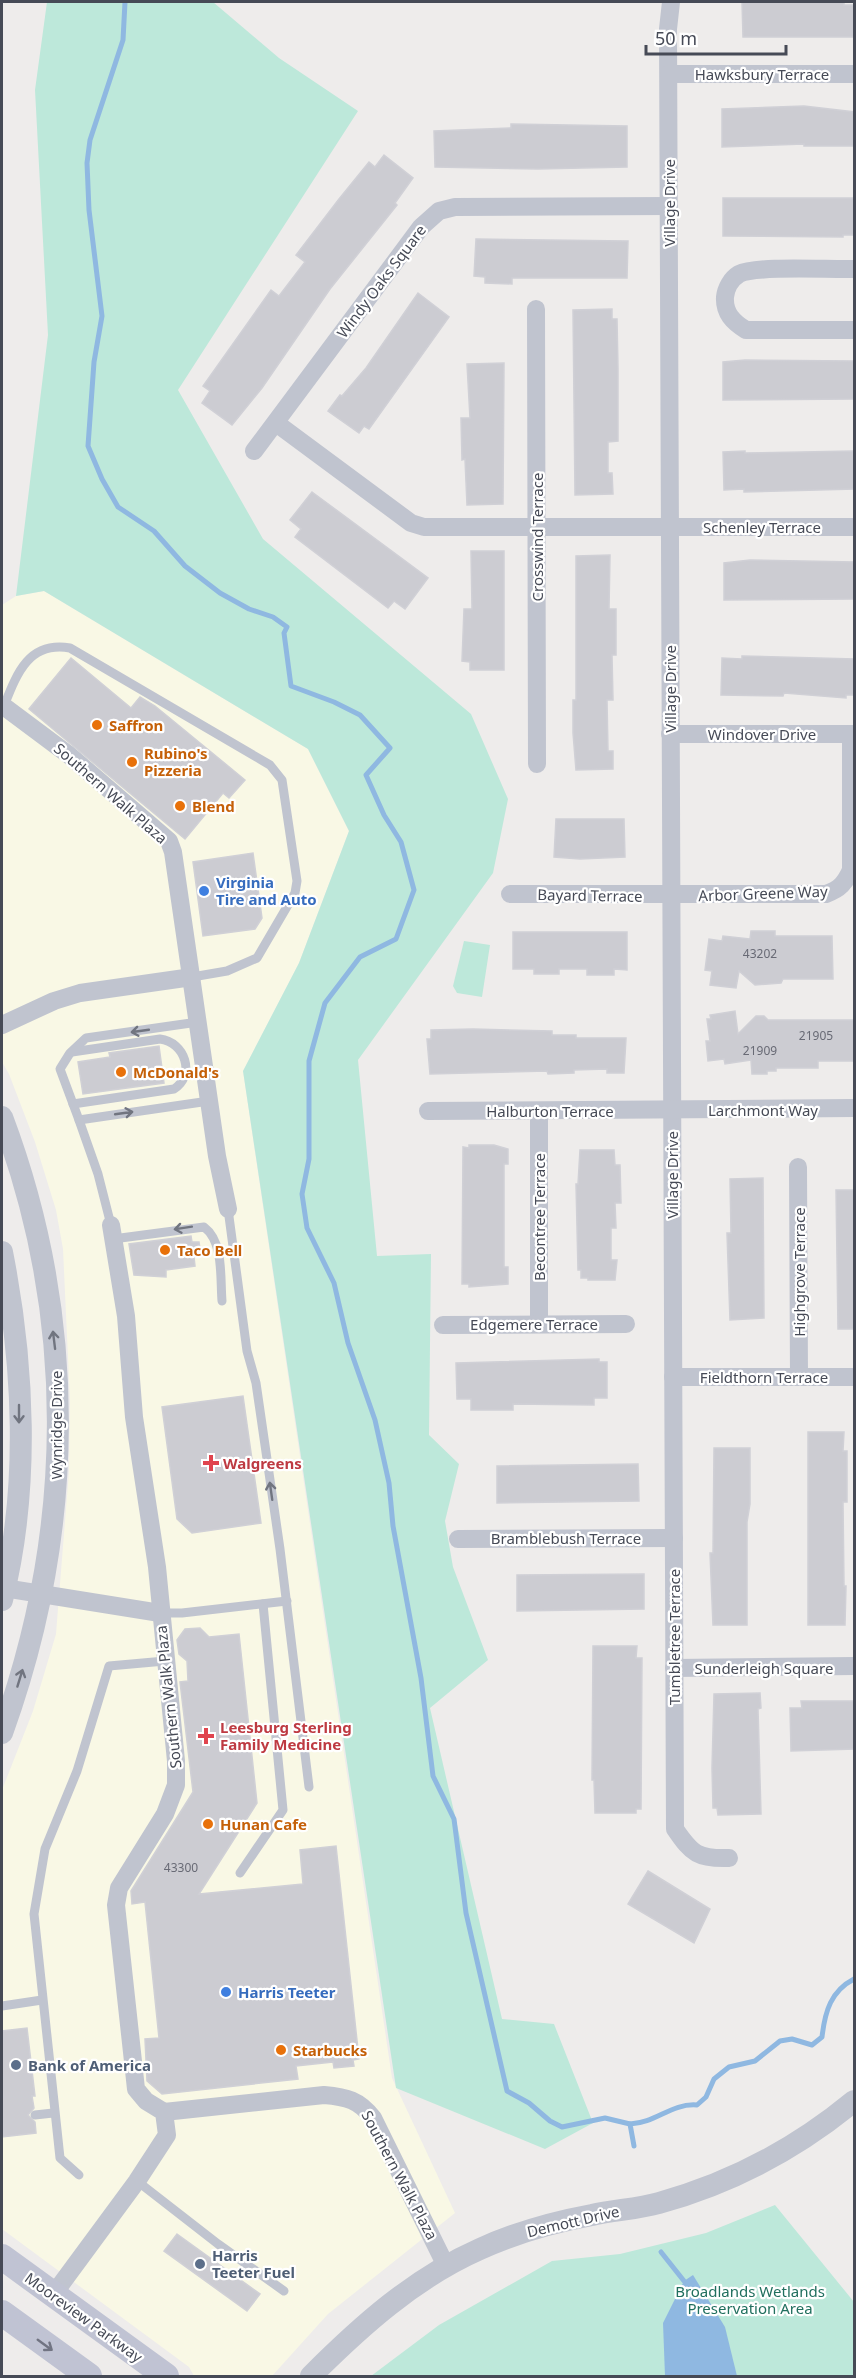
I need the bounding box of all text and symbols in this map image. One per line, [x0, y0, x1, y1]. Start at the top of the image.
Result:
scale bar [646, 18, 786, 56]
text: 50 m [655, 26, 697, 50]
street label: Hawksbury Terrace [695, 64, 829, 84]
street label: Village Drive [659, 159, 679, 247]
street label: Windy Oaks Square [332, 220, 430, 342]
street label: Crosswind Terrace [527, 473, 547, 601]
street label: Schenley Terrace [703, 517, 821, 537]
street label: Village Drive [660, 645, 680, 733]
place label: Saffron [109, 715, 163, 735]
marker: Saffron [90, 718, 104, 732]
street label: Windover Drive [708, 724, 816, 744]
street label: Southern Walk Plaza [50, 738, 172, 848]
place label: Rubino's Pizzeria [144, 743, 208, 780]
marker: Rubino's Pizzeria [125, 755, 139, 769]
place label: Blend [192, 796, 235, 816]
marker: Blend [173, 799, 187, 813]
place label: Virginia Tire and Auto [216, 872, 317, 909]
street label: Arbor Greene Way [698, 881, 828, 905]
marker: Virginia Tire and Auto [197, 884, 211, 898]
street label: Bayard Terrace [537, 884, 643, 906]
house number: 43202 [743, 945, 777, 962]
one-way arrow [130, 1025, 150, 1036]
house number: 21905 [799, 1027, 833, 1044]
house number: 21909 [743, 1042, 777, 1059]
place label: McDonald's [133, 1062, 219, 1082]
marker: McDonald's [114, 1065, 128, 1079]
street label: Larchmont Way [708, 1100, 818, 1120]
street label: Halburton Terrace [486, 1101, 614, 1121]
one-way arrow [114, 1108, 134, 1119]
street label: Village Drive [662, 1131, 682, 1219]
street label: Becontree Terrace [529, 1153, 549, 1281]
street label: Highgrove Terrace [789, 1207, 809, 1337]
one-way arrow [174, 1222, 193, 1233]
place label: Taco Bell [177, 1240, 242, 1260]
marker: Taco Bell [158, 1243, 172, 1257]
street label: Edgemere Terrace [470, 1314, 598, 1334]
one-way arrow [48, 1330, 59, 1350]
street label: Fieldthorn Terrace [700, 1367, 828, 1387]
street label: Wynridge Drive [46, 1371, 66, 1479]
one-way arrow [13, 1404, 25, 1424]
place label: Walgreens [223, 1453, 302, 1473]
marker: Walgreens [204, 1456, 218, 1470]
one-way arrow [266, 1482, 277, 1501]
street label: Bramblebush Terrace [491, 1528, 641, 1548]
street label: Tumbletree Terrace [664, 1569, 684, 1705]
street label: Southern Walk Plaza [151, 1624, 185, 1770]
street label: Sunderleigh Square [695, 1658, 833, 1678]
one-way arrow [15, 1669, 26, 1688]
place label: Leesburg Sterling Family Medicine [220, 1717, 352, 1754]
marker: Leesburg Sterling Family Medicine [197, 1727, 215, 1745]
place label: Hunan Cafe [220, 1814, 307, 1834]
marker: Hunan Cafe [201, 1817, 215, 1831]
house number: 43300 [164, 1859, 198, 1876]
place label: Harris Teeter [238, 1982, 336, 2002]
marker: Harris Teeter [219, 1985, 233, 1999]
place label: Starbucks [293, 2040, 367, 2060]
marker: Starbucks [274, 2043, 288, 2057]
place label: Bank of America [28, 2055, 151, 2075]
marker: Bank of America [9, 2058, 23, 2072]
street label: Southern Walk Plaza [357, 2107, 443, 2243]
street label: Demott Drive [525, 2201, 621, 2241]
place label: Harris Teeter Fuel [212, 2245, 295, 2282]
marker: Harris Teeter Fuel [193, 2257, 207, 2271]
street label: Mooreview Parkway [21, 2268, 147, 2367]
park label: Broadlands Wetlands Preservation Area [675, 2281, 825, 2318]
one-way arrow [37, 2339, 53, 2351]

